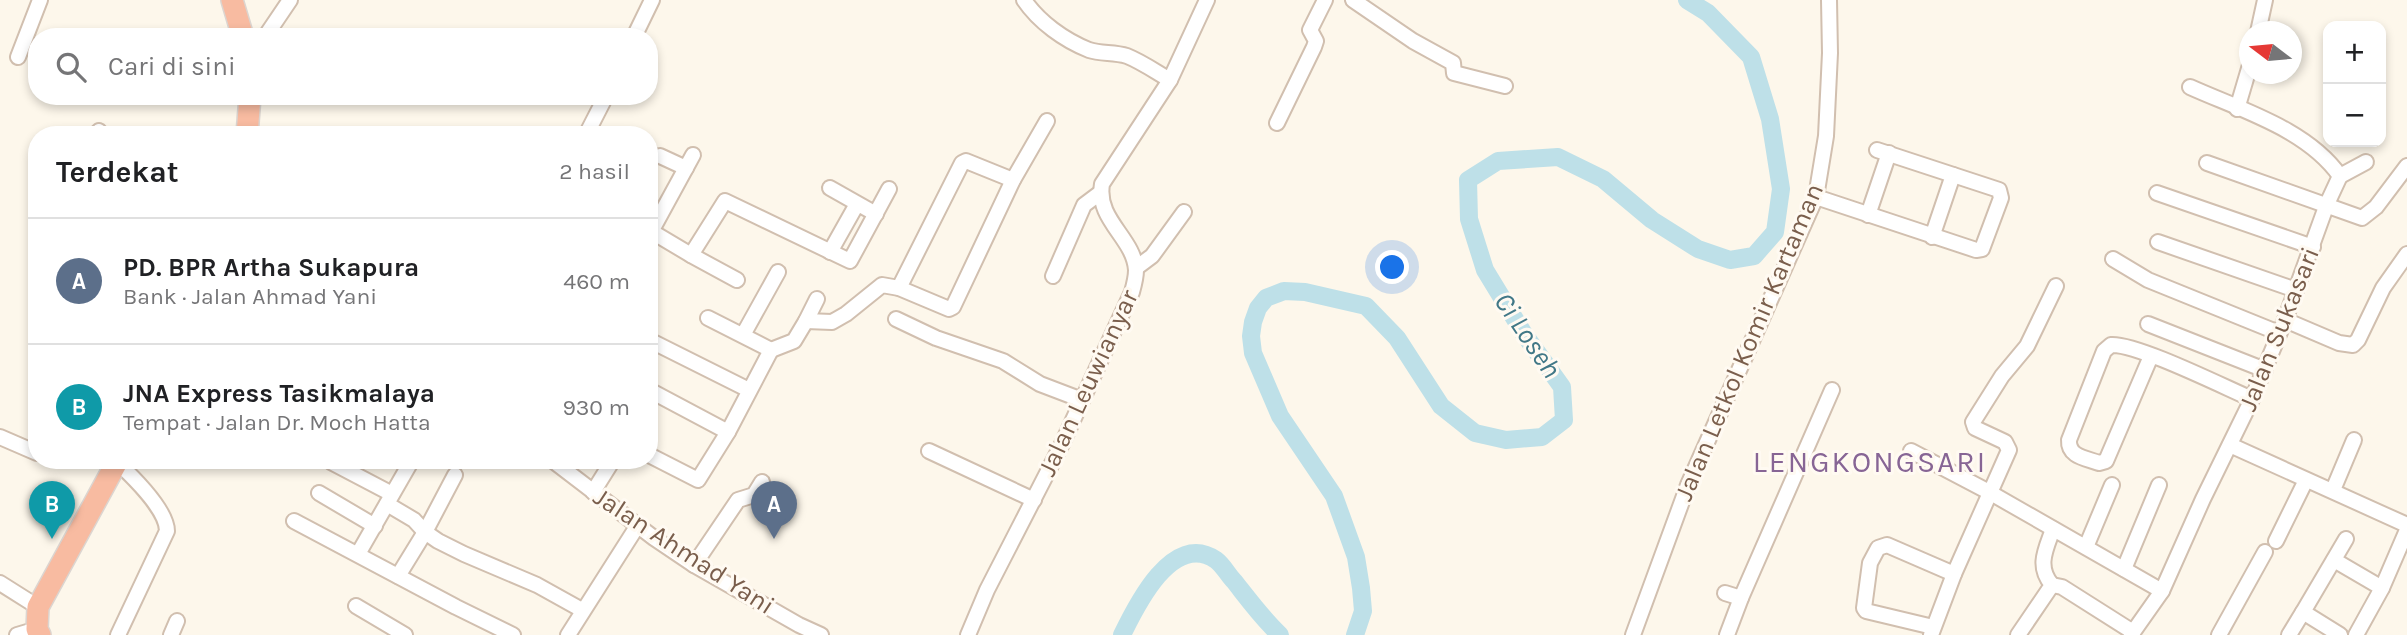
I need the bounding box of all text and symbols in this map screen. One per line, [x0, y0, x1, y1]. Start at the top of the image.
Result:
north arrow [2239, 21, 2302, 84]
map controls [2323, 21, 2386, 147]
button: + [2323, 21, 2386, 84]
search box [28, 28, 658, 105]
icon: search [52, 48, 90, 86]
text: Cari di sini [108, 51, 236, 82]
button: − [2323, 84, 2386, 147]
text: Terdekat [56, 154, 179, 190]
text: 2 hasil [559, 158, 630, 185]
street label: Jalan Letkol Komir Kartaman [1668, 179, 1830, 505]
street label: Jalan Sukasari [2232, 243, 2326, 415]
your location [1375, 250, 1409, 284]
text: PD. BPR Artha Sukapura [123, 252, 419, 283]
text: A [72, 268, 86, 295]
text: 460 m [563, 268, 630, 295]
text: Bank · Jalan Ahmad Yani [123, 283, 377, 310]
street label: Jalan Leuwianyar [1031, 284, 1145, 481]
water label: Ci Loseh [1487, 286, 1569, 384]
text: JNA Express Tasikmalaya [123, 378, 435, 409]
text: B [72, 394, 86, 421]
text: 930 m [562, 394, 630, 421]
text: Tempat · Jalan Dr. Moch Hatta [123, 409, 431, 436]
district label: LENGKONGSARI [1753, 444, 1987, 480]
pin: B [29, 481, 75, 539]
street label: Jalan Ahmad Yani [588, 481, 780, 621]
pin: A [751, 481, 797, 539]

